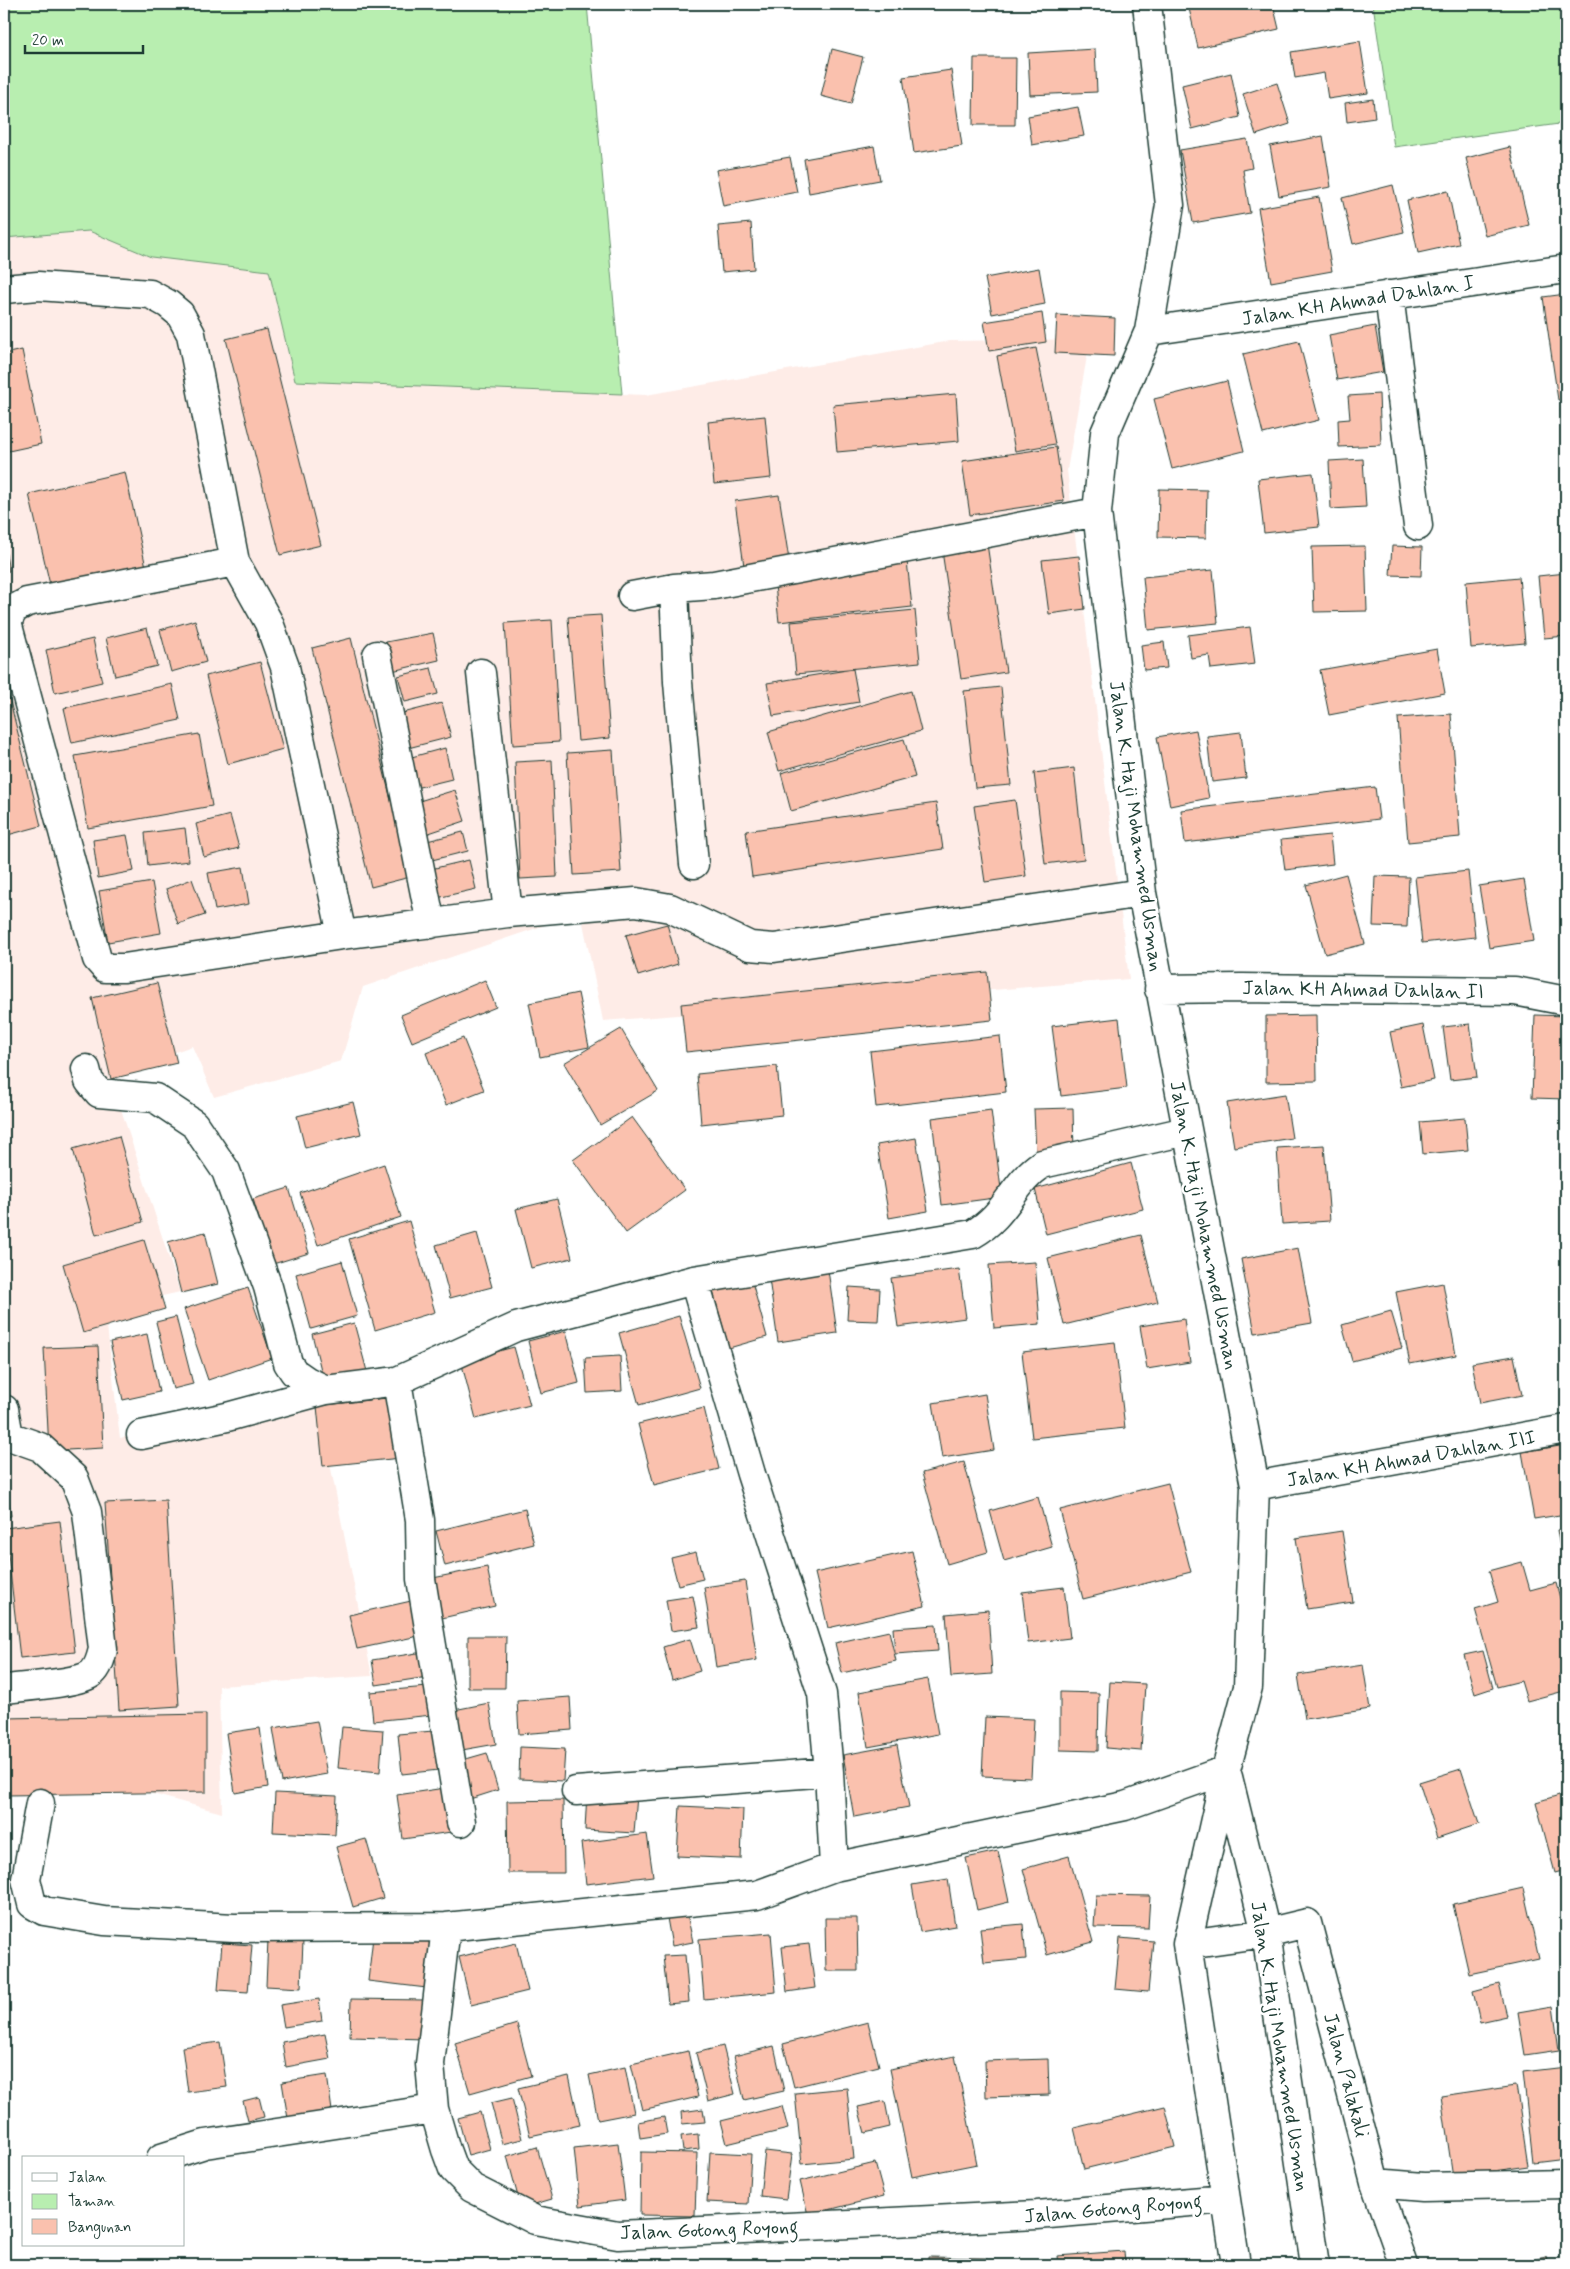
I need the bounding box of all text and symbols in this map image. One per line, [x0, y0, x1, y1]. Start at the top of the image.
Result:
scale bar [25, 22, 142, 54]
text: 20 m [32, 31, 64, 51]
street label: Jalan KH Ahmad Dahlan I [1240, 270, 1477, 333]
street label: Jalan K. Haji Mohammed Usman [1102, 679, 1169, 973]
street label: Jalan KH Ahmad Dahlan II [1242, 975, 1484, 1006]
street label: Jalan K. Haji Mohammed Usman [1162, 1079, 1245, 1372]
street label: Jalan KH Ahmad Dahlan III [1285, 1424, 1538, 1495]
street label: Jalan K. Haji Mohammed Usman [1243, 1899, 1316, 2193]
street label: Jalan Palakali [1316, 2010, 1375, 2141]
legend [22, 2156, 185, 2246]
text: Jalan [68, 2168, 107, 2188]
street label: Jalan Gotong Royong [1023, 2188, 1204, 2233]
text: Taman [68, 2192, 116, 2212]
street label: Jalan Gotong Royong [619, 2214, 799, 2249]
text: Bangunan [68, 2218, 131, 2239]

